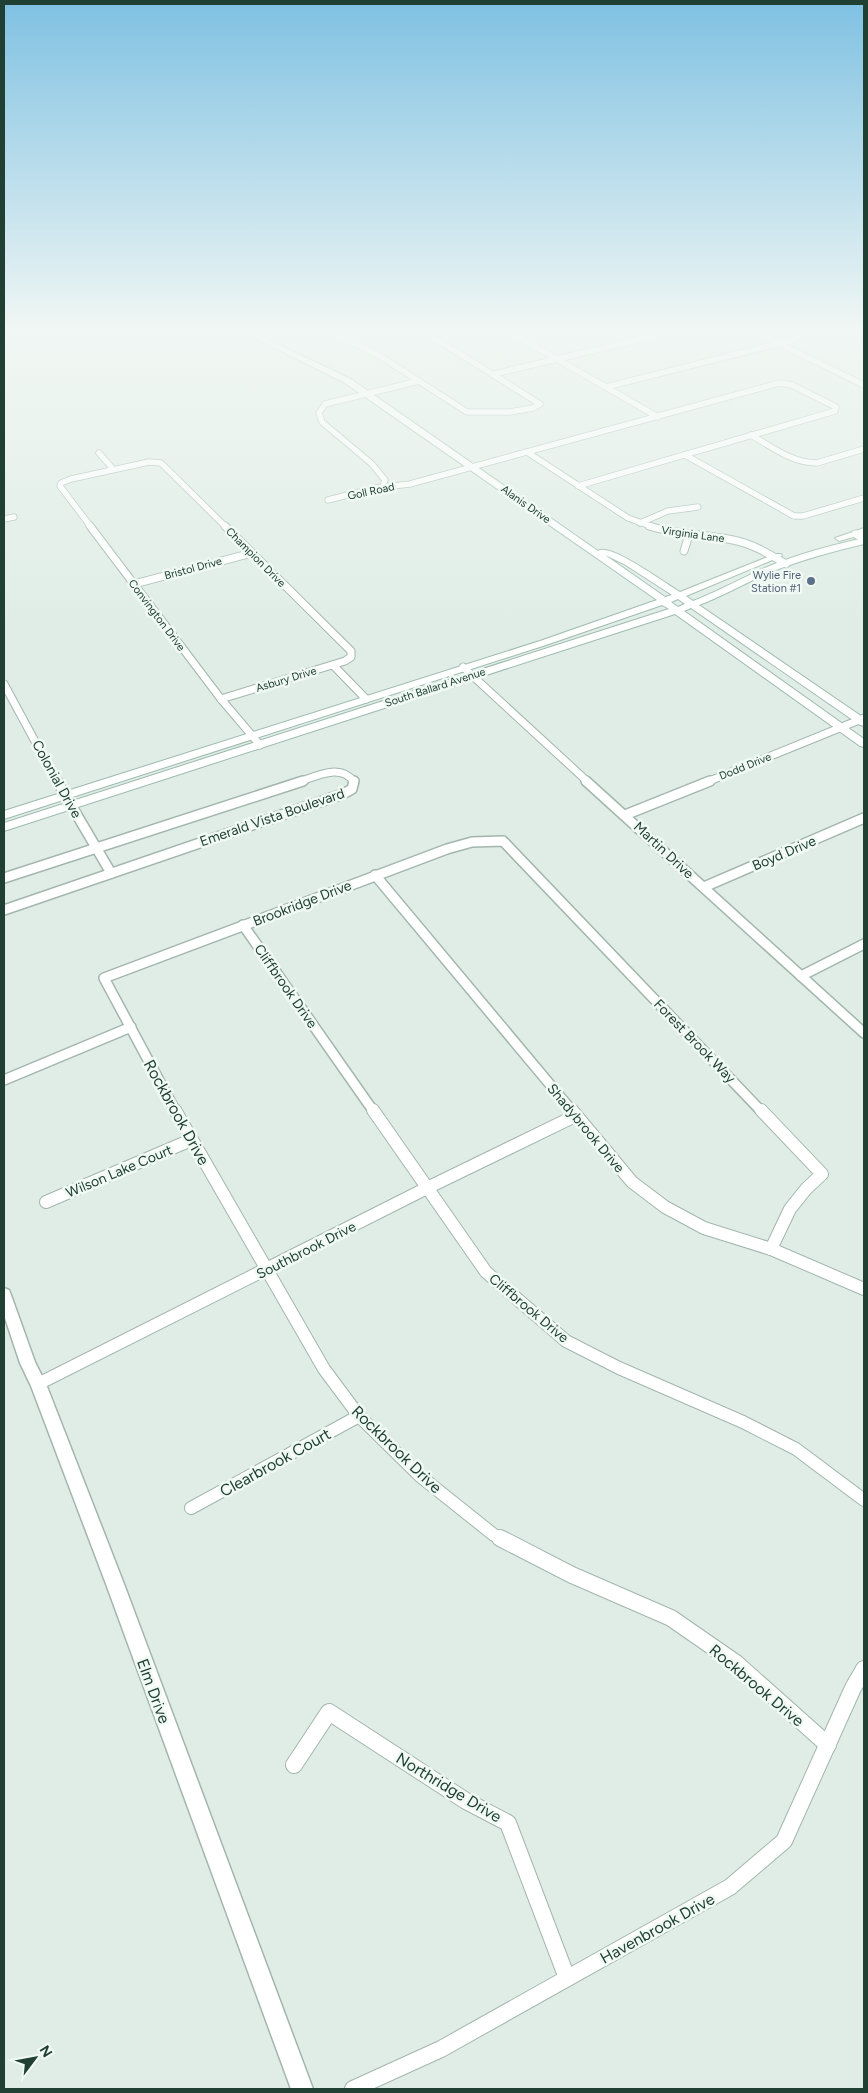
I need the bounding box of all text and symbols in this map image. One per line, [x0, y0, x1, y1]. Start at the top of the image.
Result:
street label: Goll Road [346, 480, 396, 503]
street label: Alanis Drive [498, 483, 553, 526]
street label: Virginia Lane [661, 524, 725, 545]
street label: Champion Drive [223, 525, 288, 590]
street label: Bristol Drive [163, 555, 223, 582]
place label: Wylie Fire Station #1 [751, 569, 801, 595]
marker: Wylie Fire Station #1 [805, 575, 817, 587]
street label: Convington Drive [126, 577, 188, 654]
street label: Asbury Drive [254, 664, 318, 695]
street label: South Ballard Avenue [383, 665, 487, 710]
street label: Colonial Drive [28, 737, 85, 822]
street label: Dodd Drive [717, 750, 773, 783]
street label: Emerald Vista Boulevard [198, 785, 347, 850]
street label: Martin Drive [630, 818, 697, 883]
street label: Boyd Drive [750, 832, 819, 875]
street label: Brookridge Drive [250, 877, 354, 930]
street label: Cliffbrook Drive [250, 941, 321, 1032]
street label: Forest Brook Way [650, 996, 740, 1087]
street label: Rockbrook Drive [140, 1056, 214, 1169]
street label: Shadybrook Drive [543, 1080, 628, 1177]
street label: Wilson Lake Court [63, 1141, 175, 1202]
street label: Southbrook Drive [254, 1218, 359, 1283]
street label: Cliffbrook Drive [485, 1270, 572, 1347]
street label: Rockbrook Drive [348, 1402, 446, 1497]
street label: Clearbrook Court [217, 1424, 334, 1501]
street label: Rockbrook Drive [705, 1640, 808, 1731]
street label: Elm Drive [133, 1656, 174, 1726]
street label: Northridge Drive [393, 1748, 505, 1827]
street label: Havenbrook Drive [597, 1889, 718, 1968]
north arrow [10, 2033, 60, 2083]
text: N [36, 2042, 56, 2060]

